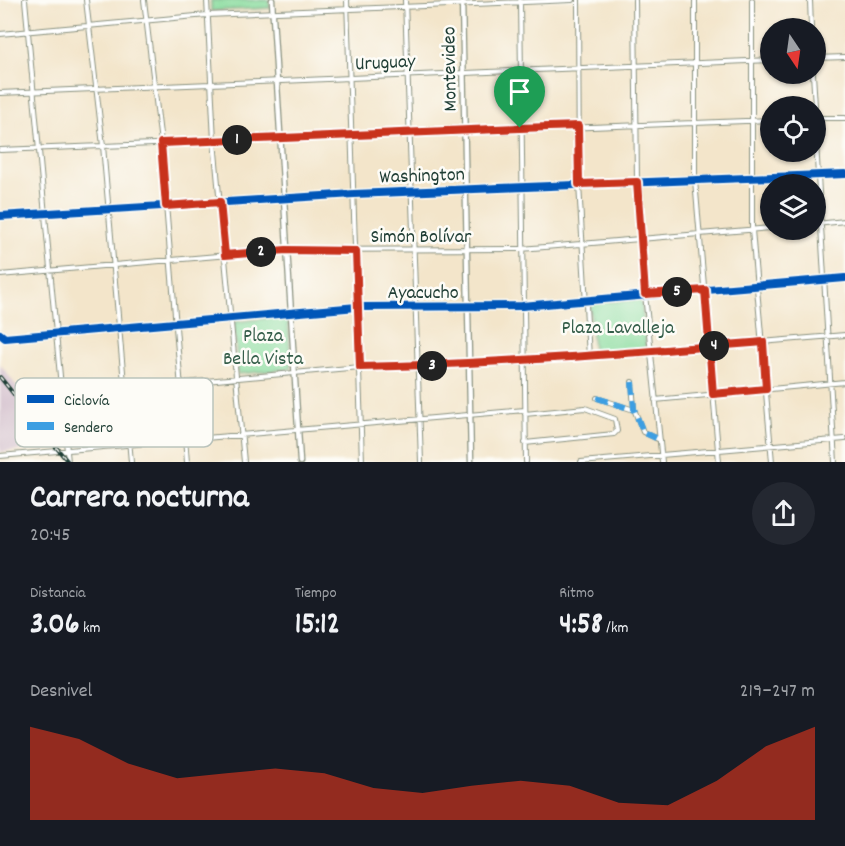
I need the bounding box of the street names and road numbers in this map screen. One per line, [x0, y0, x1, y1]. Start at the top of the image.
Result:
street label: Montevideo [436, 26, 466, 112]
street label: Uruguay [354, 48, 417, 80]
street label: Washington [379, 162, 465, 192]
street label: Simón Bolívar [371, 224, 472, 252]
street label: Ayacucho [387, 280, 459, 308]

